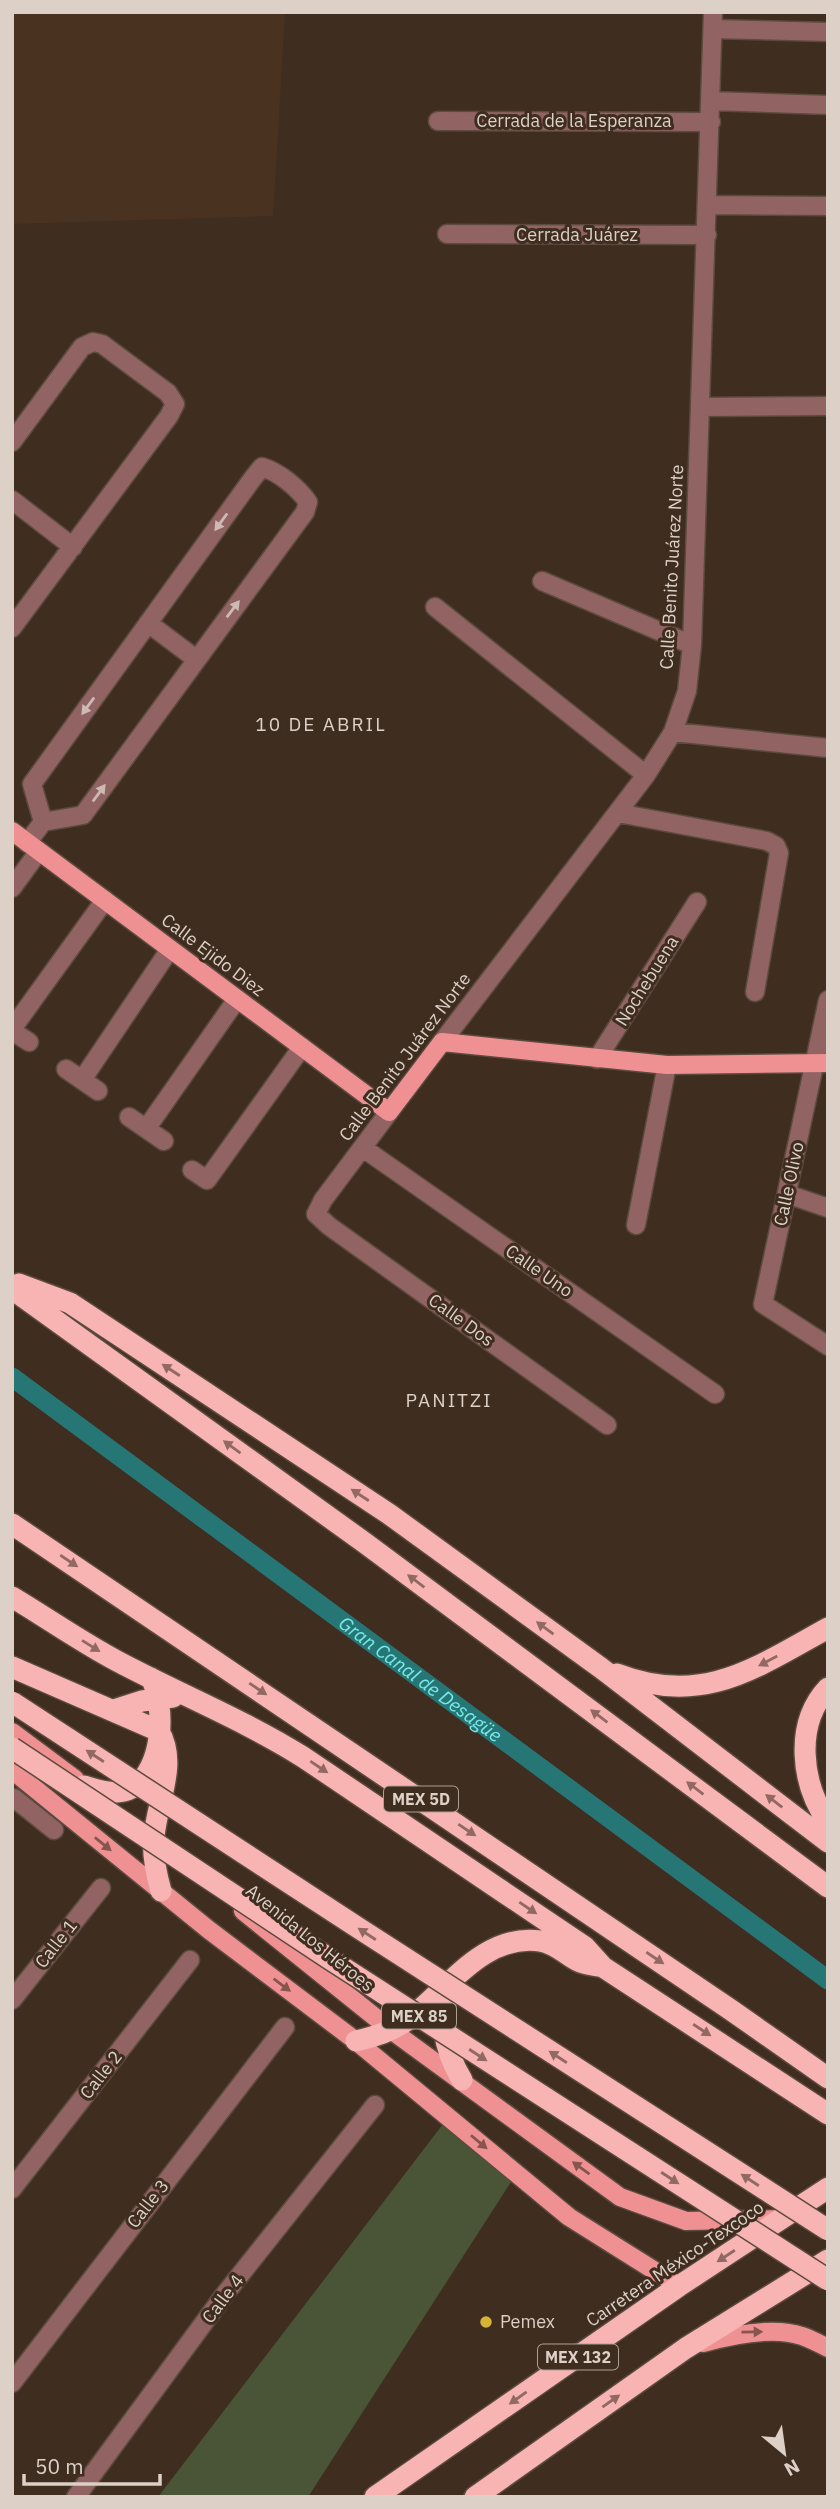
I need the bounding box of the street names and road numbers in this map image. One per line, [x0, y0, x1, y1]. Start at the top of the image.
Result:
street label: Cerrada de la Esperanza [476, 109, 672, 132]
street label: Cerrada Juárez [516, 223, 638, 246]
street label: Calle Benito Juárez Norte [655, 464, 688, 670]
street label: Calle Ejido Diez [157, 908, 270, 1001]
street label: Nochebuena [610, 931, 684, 1030]
street label: Calle Benito Juárez Norte [334, 968, 476, 1146]
street label: Calle Olivo [768, 1140, 809, 1228]
street label: Calle Uno [501, 1239, 577, 1302]
street label: Calle Dos [424, 1288, 499, 1351]
road number: MEX 5D [384, 1786, 458, 1812]
street label: Avenida Los Héroes [241, 1879, 379, 1996]
street label: Calle 1 [29, 1915, 82, 1973]
road number: MEX 85 [382, 2004, 456, 2028]
street label: Calle 2 [74, 2046, 127, 2104]
street label: Calle 3 [121, 2175, 174, 2233]
street label: Carretera México-Texcoco [581, 2195, 768, 2332]
street label: Calle 4 [197, 2269, 249, 2328]
road number: MEX 132 [538, 2344, 618, 2370]

